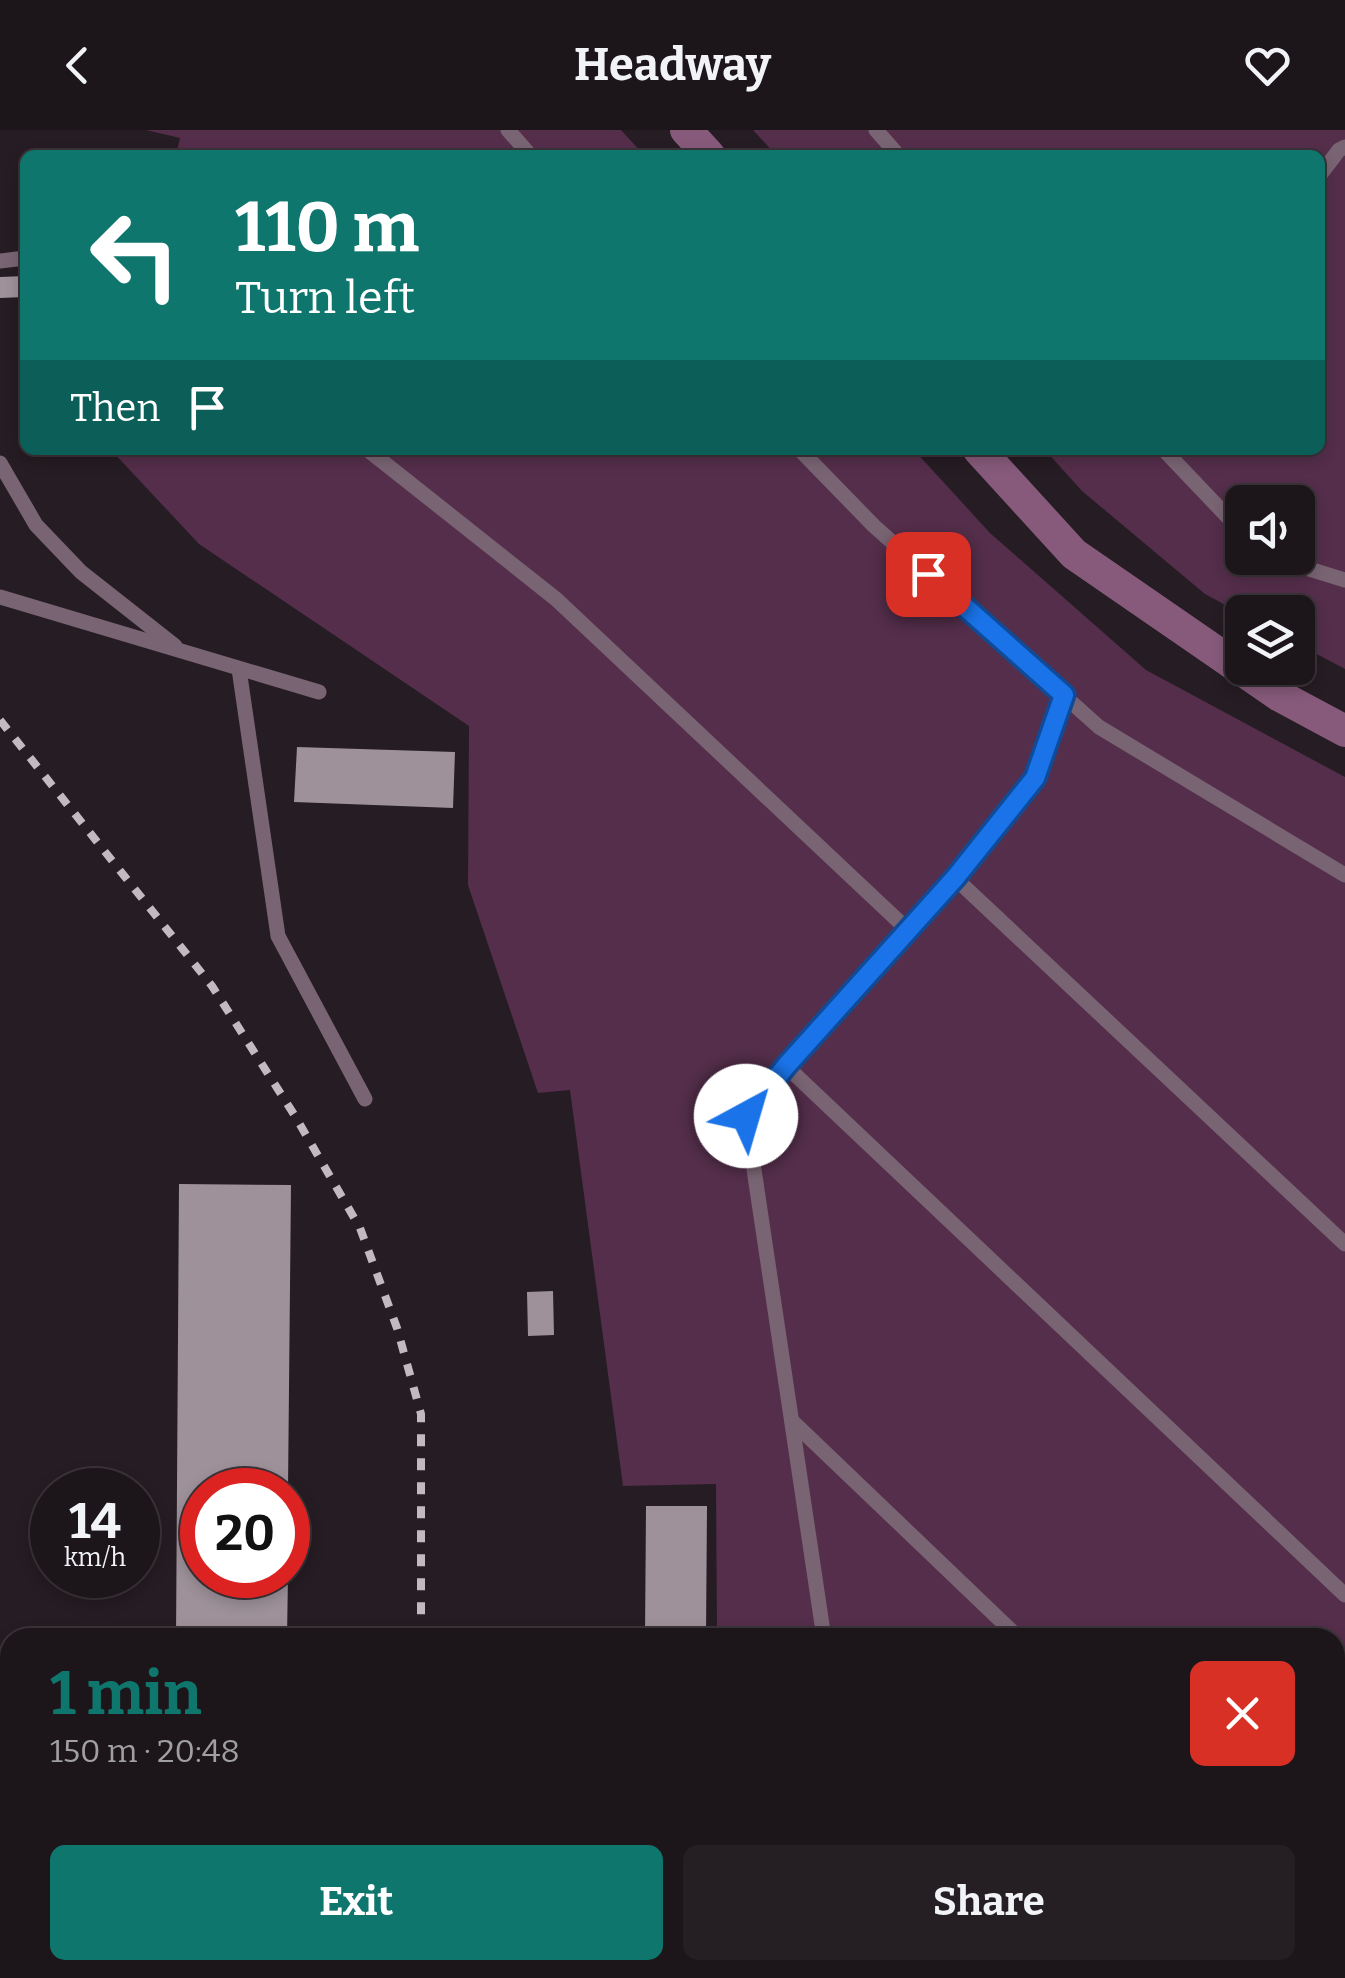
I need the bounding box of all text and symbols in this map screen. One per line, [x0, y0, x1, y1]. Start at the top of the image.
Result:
icon: back [50, 38, 105, 93]
text: Headway [574, 38, 771, 92]
icon: heart [1240, 38, 1295, 93]
text: 110 m [235, 186, 419, 270]
icon: left [70, 190, 200, 320]
text: Turn left [235, 271, 415, 325]
icon: arrive [180, 380, 235, 435]
text: Then [70, 385, 160, 431]
map controls [1225, 485, 1315, 685]
button: sound [1225, 485, 1315, 575]
pin [886, 532, 971, 617]
icon: arrive [901, 547, 956, 602]
button: layers [1225, 595, 1315, 685]
position arrow [694, 1064, 798, 1168]
speed limit sign: 20 [180, 1468, 310, 1598]
text: 14 [69, 1491, 121, 1551]
text: km/h [64, 1543, 126, 1573]
text: 1 min [50, 1658, 202, 1730]
button: close [1190, 1661, 1295, 1766]
text: 150 m · 20:48 [50, 1732, 240, 1770]
button: Exit [50, 1845, 663, 1960]
button: Share [683, 1845, 1295, 1960]

